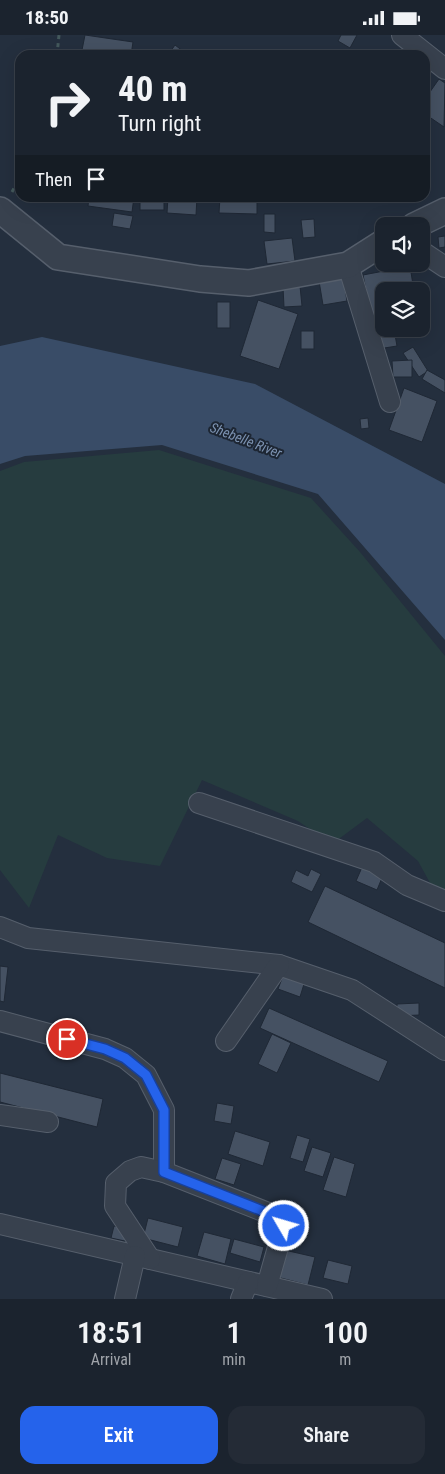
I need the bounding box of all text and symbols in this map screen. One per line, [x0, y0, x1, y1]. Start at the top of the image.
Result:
text: 18:50 [25, 6, 69, 29]
text: 40 m [118, 69, 187, 110]
icon: right [35, 70, 100, 135]
text: Turn right [118, 111, 201, 136]
icon: arrive [82, 165, 110, 193]
text: Then [35, 168, 72, 191]
map controls [375, 217, 430, 337]
button: sound [375, 217, 430, 272]
button: layers [375, 282, 430, 337]
water label: Shebelle River [208, 419, 285, 461]
pin [46, 1018, 88, 1060]
icon: arrive [53, 1025, 81, 1053]
position arrow [257, 1199, 309, 1251]
text: 18:51 [77, 1315, 145, 1350]
text: 1 [226, 1315, 242, 1350]
text: 100 [323, 1315, 368, 1350]
text: Arrival [91, 1350, 131, 1369]
text: min [222, 1350, 246, 1369]
text: m [339, 1350, 351, 1369]
button: Exit [20, 1406, 218, 1464]
button: Share [228, 1406, 425, 1464]

